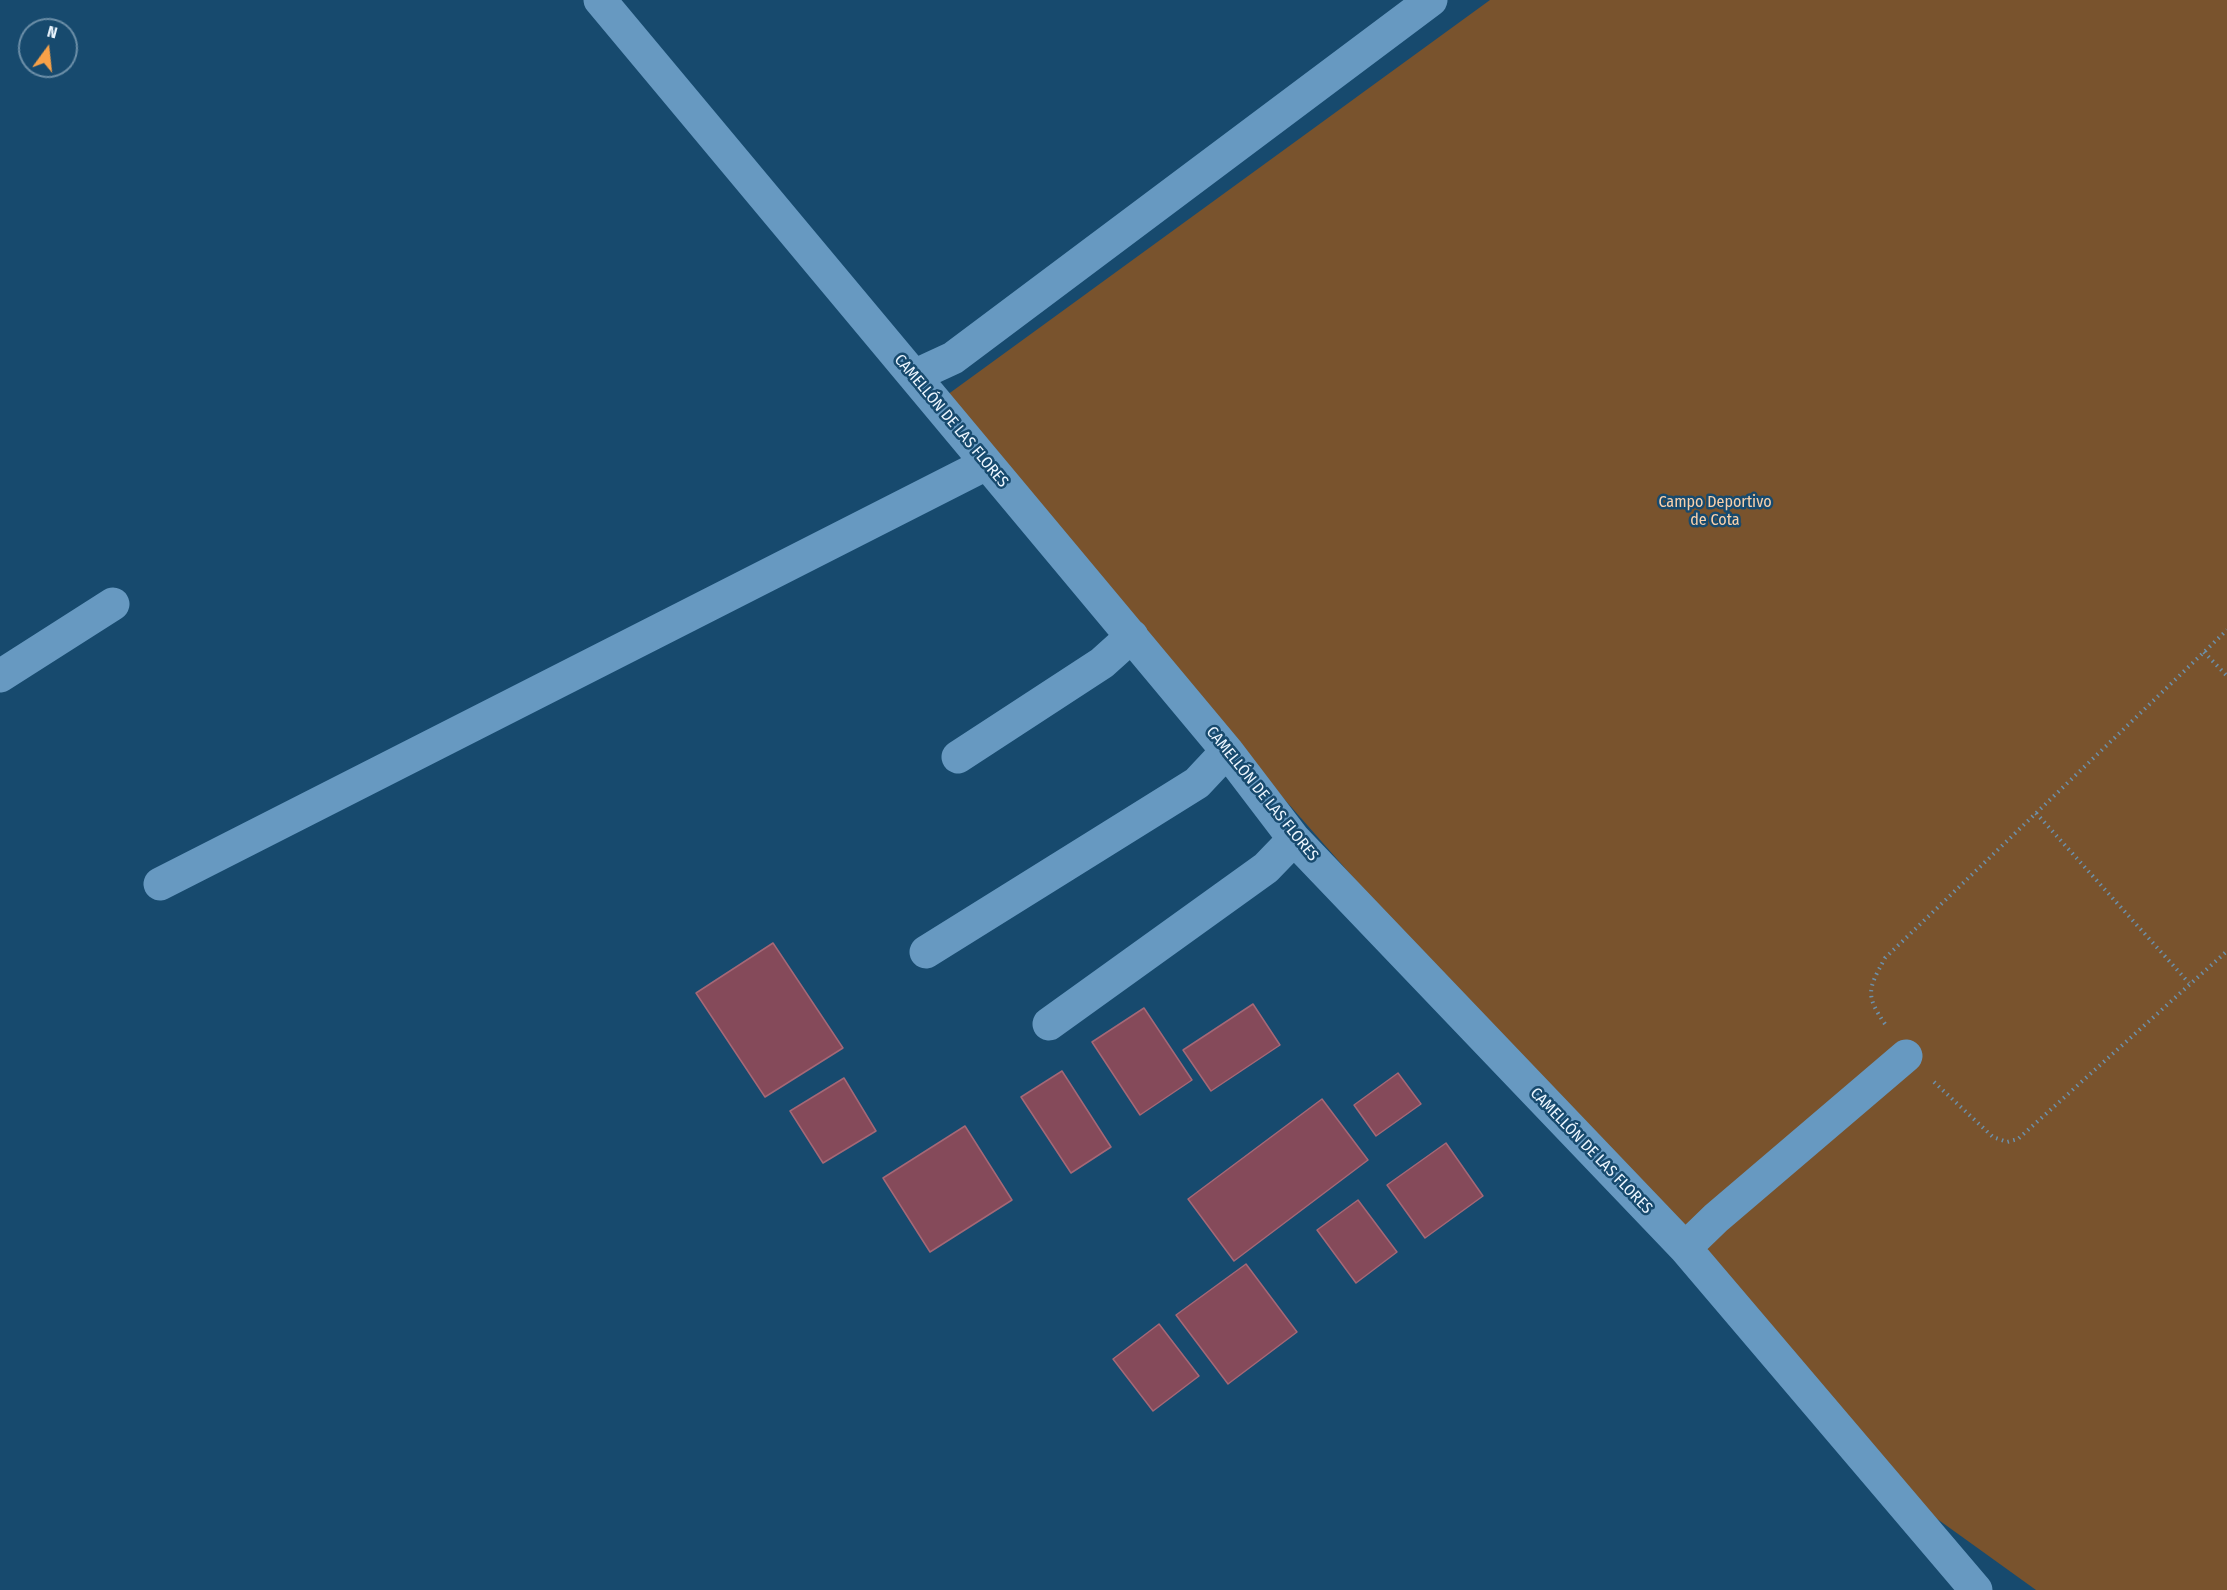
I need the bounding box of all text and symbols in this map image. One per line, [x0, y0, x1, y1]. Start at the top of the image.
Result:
north arrow [18, 18, 78, 78]
text: N [45, 22, 59, 42]
street label: CAMELLÓN DE LAS FLORES [890, 351, 1012, 491]
park label: Campo Deportivo de Cota [1658, 493, 1772, 531]
street label: CAMELLÓN DE LAS FLORES [1202, 723, 1322, 865]
street label: CAMELLÓN DE LAS FLORES [1526, 1084, 1656, 1218]

